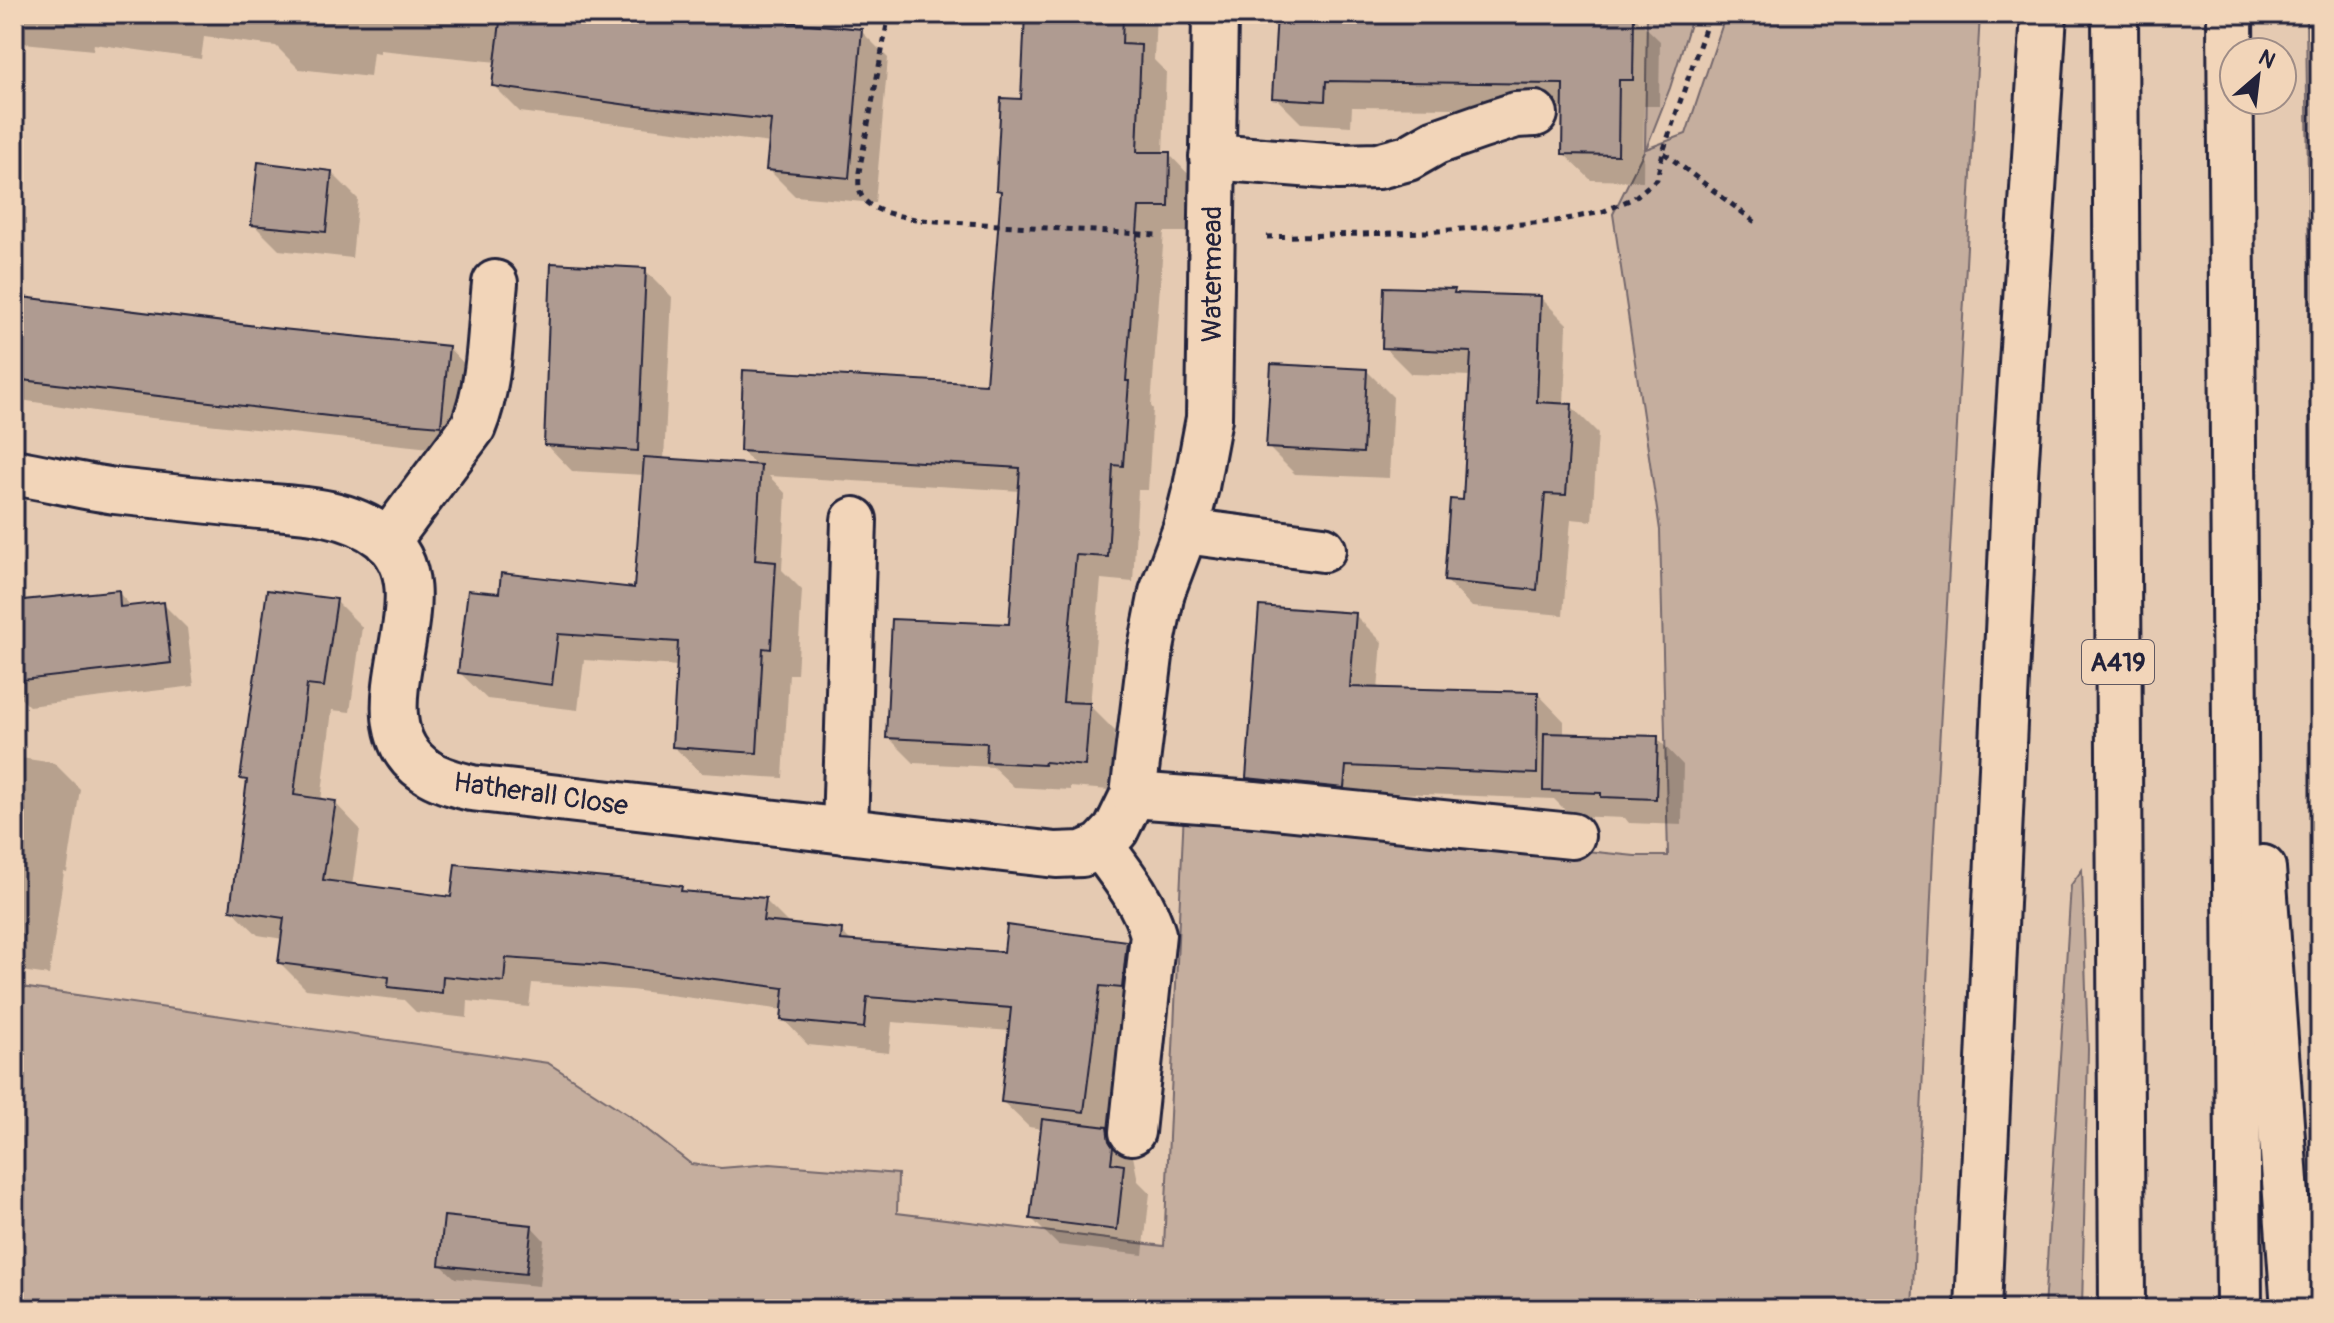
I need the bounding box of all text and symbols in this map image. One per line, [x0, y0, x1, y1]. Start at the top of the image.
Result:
north arrow [2218, 36, 2298, 116]
text: N [2254, 43, 2280, 75]
street label: Watermead [1195, 206, 1230, 342]
road number: A419 [2082, 640, 2154, 684]
street label: Hatherall Close [451, 765, 630, 824]

